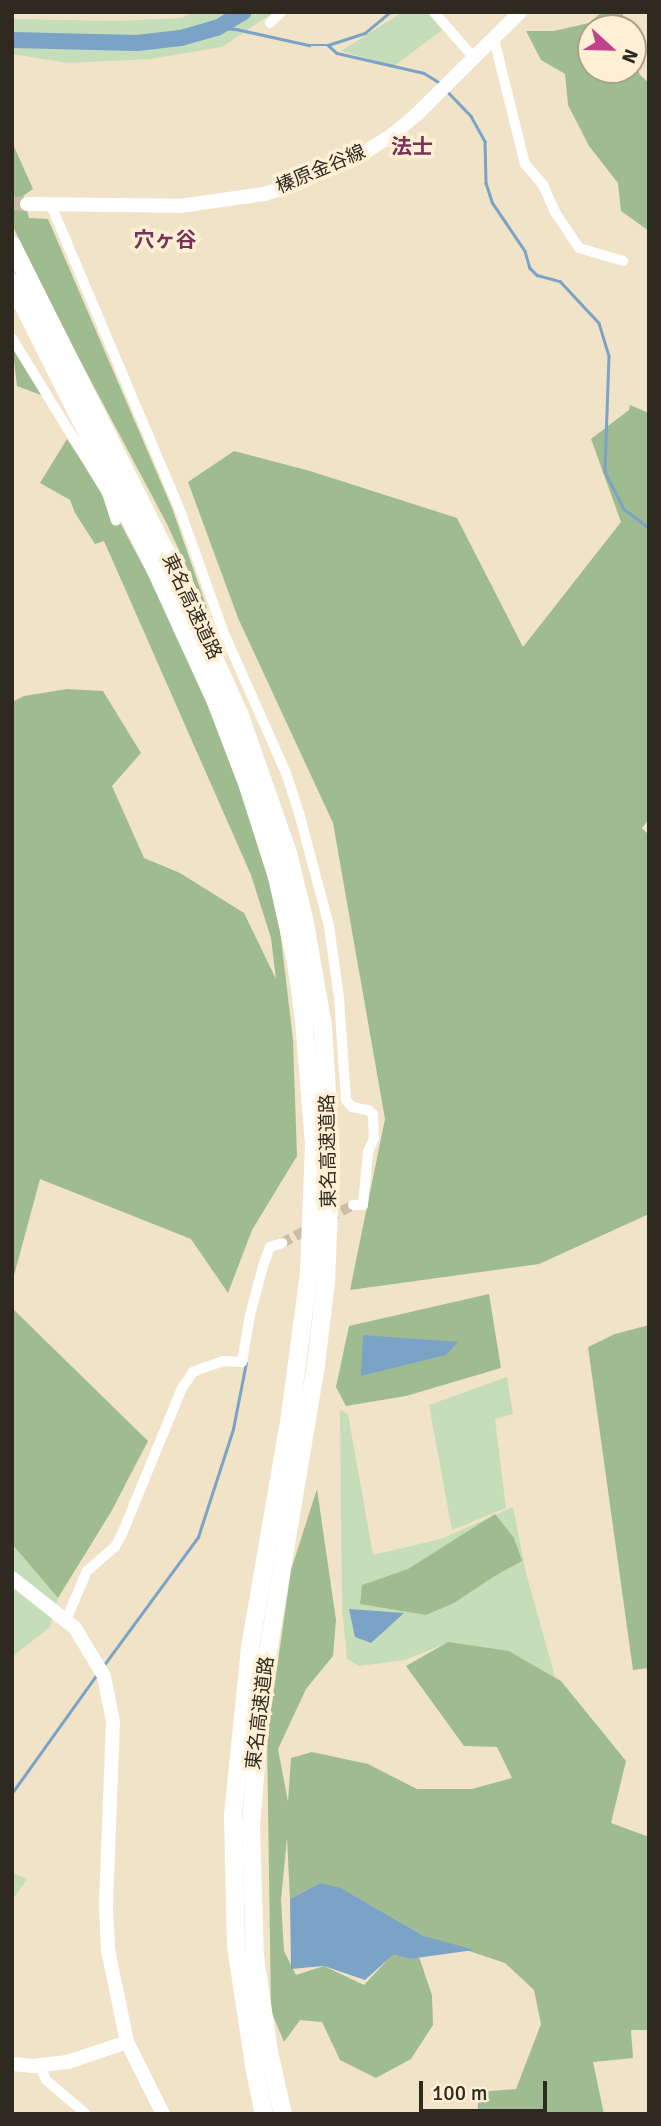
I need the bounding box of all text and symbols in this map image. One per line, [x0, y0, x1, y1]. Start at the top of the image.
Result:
north arrow [577, 14, 647, 84]
text: N [616, 45, 643, 67]
district label: 法士 [391, 134, 433, 160]
street label: 榛原金谷線 [273, 141, 369, 199]
district label: 穴ヶ谷 [134, 227, 196, 253]
street label: 東名高速道路 [157, 551, 225, 663]
street label: 東名高速道路 [317, 1094, 341, 1208]
street label: 東名高速道路 [243, 1655, 279, 1771]
scale bar [423, 2066, 551, 2110]
text: 100 m [432, 2080, 487, 2106]

